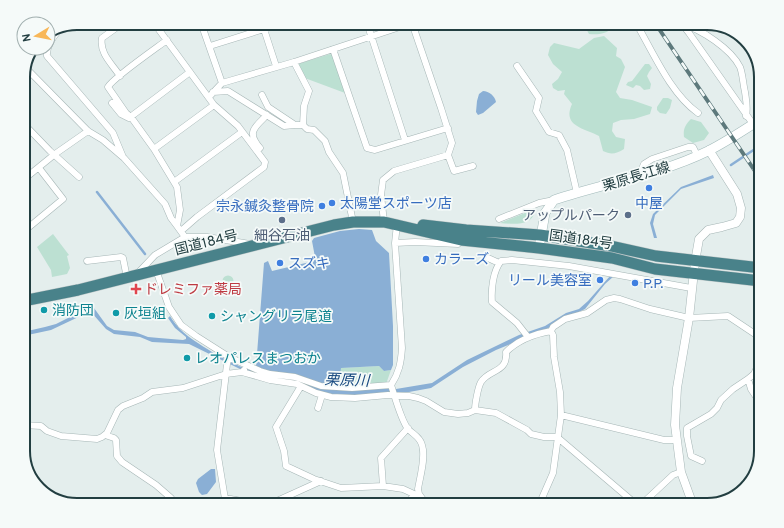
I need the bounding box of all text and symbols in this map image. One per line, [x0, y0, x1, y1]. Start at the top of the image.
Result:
north arrow [16, 16, 56, 56]
text: N [20, 32, 35, 43]
street label: 栗原長江線 [600, 159, 672, 196]
marker: 中屋 [644, 183, 654, 193]
place label: 太陽堂スポーツ店 [340, 196, 452, 213]
place label: 中屋 [635, 196, 663, 213]
marker: 太陽堂スポーツ店 [327, 198, 337, 208]
place label: 宗永鍼灸整骨院 [216, 199, 314, 216]
marker: 宗永鍼灸整骨院 [317, 201, 327, 211]
place label: アップルパーク [522, 208, 620, 225]
marker: アップルパーク [623, 210, 633, 220]
marker: 細谷石油 [277, 215, 287, 225]
street label: 国道184号 [173, 227, 240, 260]
place label: 細谷石油 [254, 228, 310, 245]
street label: 国道184号 [548, 228, 614, 253]
place label: カラーズ [434, 251, 489, 269]
marker: カラーズ [421, 254, 431, 264]
place label: スズキ [288, 255, 330, 273]
marker: スズキ [275, 258, 285, 268]
place label: リール美容室 [508, 273, 592, 290]
marker: リール美容室 [595, 275, 605, 285]
place label: P.P. [643, 276, 663, 293]
marker: P.P. [630, 278, 640, 288]
place label: ドレミファ薬局 [144, 282, 242, 299]
marker: ドレミファ薬局 [131, 284, 141, 294]
place label: 消防団 [52, 303, 94, 320]
marker: 消防団 [39, 305, 49, 315]
place label: 灰垣組 [124, 306, 166, 323]
marker: 灰垣組 [111, 308, 121, 318]
place label: シャングリラ尾道 [220, 309, 332, 326]
marker: シャングリラ尾道 [207, 311, 217, 321]
place label: レオパレスまつおか [195, 351, 321, 368]
marker: レオパレスまつおか [182, 353, 192, 363]
water label: 栗原川 [324, 371, 372, 392]

